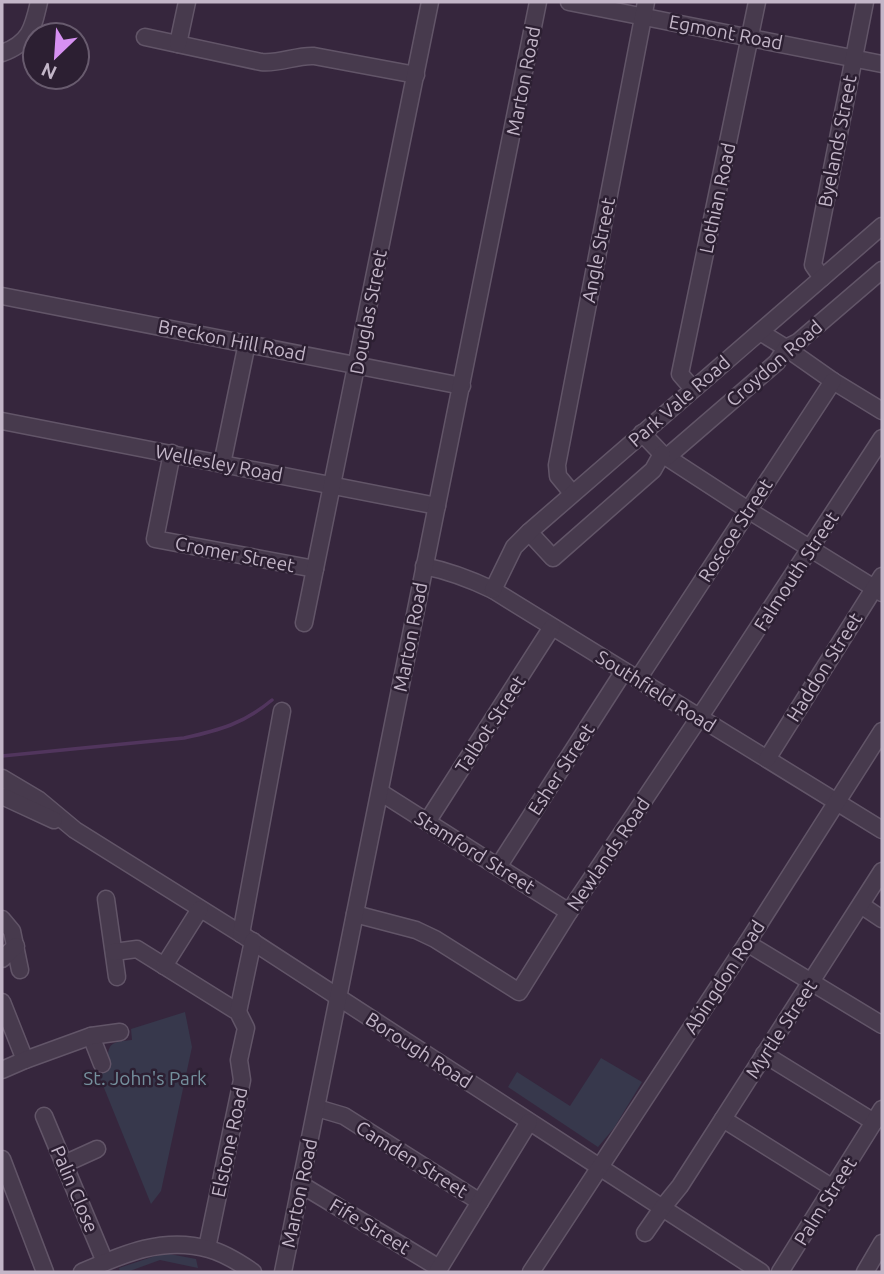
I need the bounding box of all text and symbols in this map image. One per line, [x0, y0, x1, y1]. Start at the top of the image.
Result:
street label: Egmont Road [667, 10, 785, 54]
north arrow [21, 21, 91, 91]
street label: Marton Road [502, 24, 544, 138]
text: N [38, 58, 60, 84]
street label: Byelands Street [813, 73, 861, 209]
street label: Lothian Road [695, 141, 739, 255]
street label: Angle Street [577, 195, 619, 305]
street label: Douglas Street [345, 247, 391, 376]
street label: Breckon Hill Road [156, 315, 308, 365]
street label: Croydon Road [721, 315, 827, 411]
street label: Park Vale Road [624, 351, 734, 451]
street label: Wellesley Road [153, 440, 285, 486]
street label: Roscoe Street [693, 474, 777, 586]
street label: Falmouth Street [749, 507, 843, 635]
street label: Cromer Street [173, 532, 297, 576]
street label: Marton Road [389, 580, 431, 694]
street label: Haddon Street [782, 608, 867, 726]
street label: Southfield Road [592, 645, 720, 737]
street label: Talbot Street [450, 671, 530, 777]
street label: Esher Street [523, 719, 599, 819]
street label: Newlands Road [562, 793, 654, 915]
street label: Stamford Street [411, 806, 540, 898]
street label: Abingdon Road [679, 916, 769, 1038]
street label: Myrtle Street [741, 975, 821, 1082]
street label: Borough Road [362, 1007, 476, 1093]
park label: St. John's Park [83, 1067, 207, 1089]
street label: Elstone Road [207, 1085, 251, 1199]
street label: Camden Street [352, 1116, 472, 1202]
street label: Marton Road [277, 1136, 321, 1250]
street label: Palin Close [47, 1142, 103, 1236]
street label: Palm Street [789, 1152, 861, 1249]
street label: Fife Street [326, 1193, 415, 1259]

